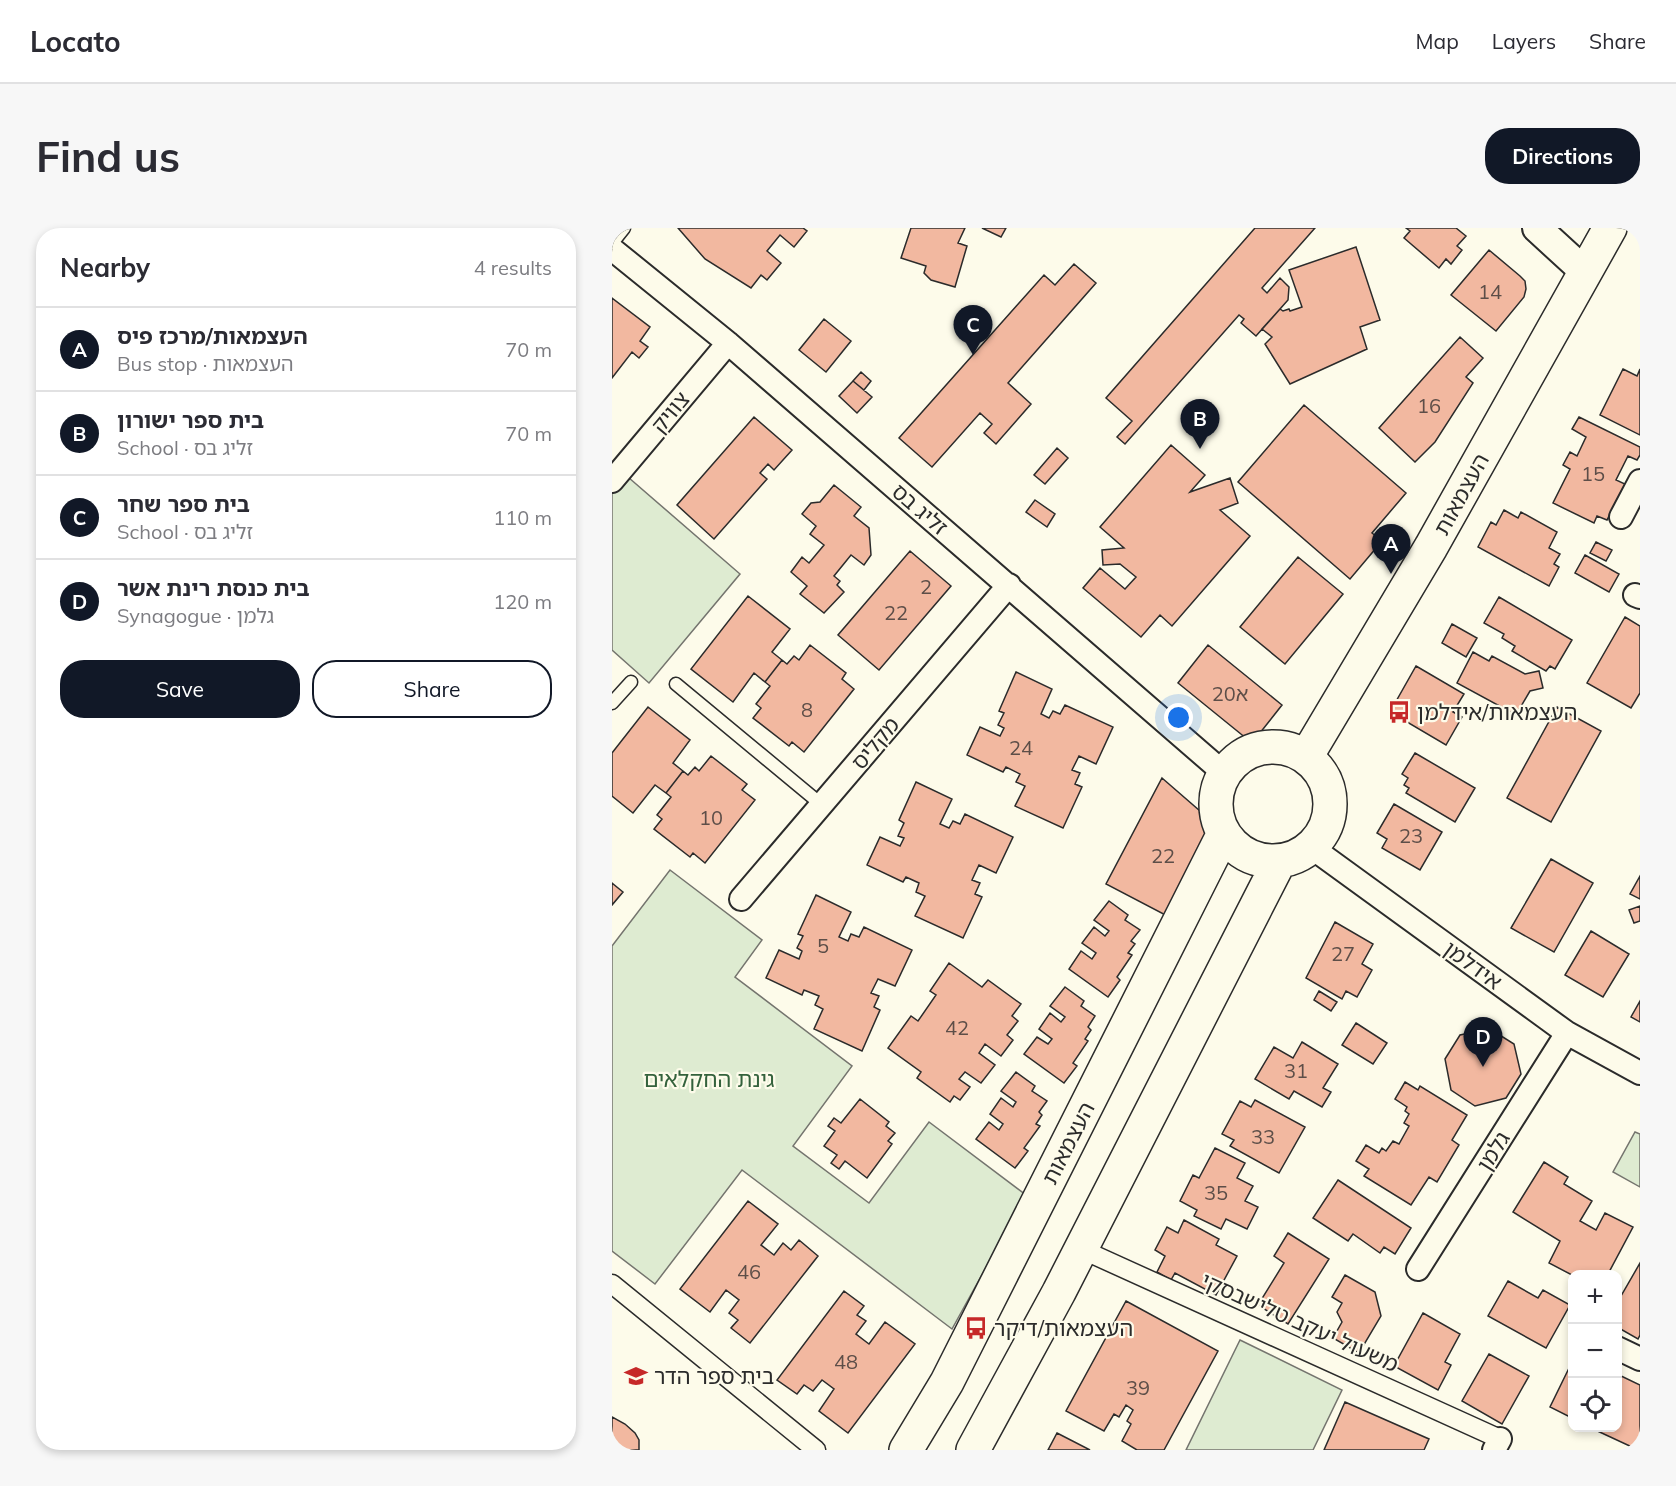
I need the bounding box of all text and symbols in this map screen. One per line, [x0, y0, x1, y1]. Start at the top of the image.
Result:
text: Locato [30, 24, 121, 59]
text: Map [1416, 28, 1459, 54]
text: Layers [1492, 28, 1556, 54]
text: Share [1589, 28, 1646, 54]
button: Directions [1485, 128, 1640, 184]
text: Find us [36, 130, 180, 183]
text: Nearby [60, 251, 150, 284]
text: 4 results [474, 255, 552, 280]
house number: 14 [1478, 279, 1502, 304]
pin: C [954, 306, 992, 355]
text: העצמאות/מרכז פיס [117, 322, 308, 350]
text: A [72, 337, 87, 362]
text: 70 m [505, 337, 552, 362]
text: Bus stop · העצמאות [117, 351, 294, 376]
street label: צוויק [645, 385, 695, 439]
house number: 16 [1417, 393, 1441, 418]
pin: B [1180, 400, 1220, 449]
text: בית ספר ישורון [117, 406, 264, 434]
text: B [73, 421, 86, 446]
text: 70 m [505, 421, 552, 446]
text: School · זליג בס [117, 435, 253, 460]
street label: העצמאות [1427, 448, 1495, 540]
house number: 15 [1581, 461, 1605, 486]
street label: זליג בס [886, 477, 954, 541]
text: בית ספר שחר [117, 490, 250, 518]
text: C [73, 505, 86, 530]
text: 110 m [493, 505, 552, 530]
text: School · זליג בס [117, 519, 253, 544]
pin: A [1372, 524, 1410, 574]
text: בית כנסת רינת אשר [117, 574, 310, 602]
house number: 2 [920, 574, 932, 599]
text: D [72, 589, 87, 614]
text: 120 m [493, 589, 552, 614]
house number: 22 [884, 600, 908, 625]
text: Synagogue · גלמן [117, 603, 274, 628]
button: Save [60, 660, 300, 718]
button: Share [312, 660, 552, 718]
house number: 20א [1212, 681, 1248, 706]
house number: 8 [801, 697, 813, 722]
place label: העצמאות/אידלמן [1417, 698, 1578, 726]
bus stop icon: העצמאות/אידלמן [1386, 699, 1412, 725]
your location [1164, 703, 1193, 732]
street label: מקליס [845, 711, 905, 775]
house number: 24 [1009, 735, 1033, 760]
house number: 10 [699, 805, 723, 830]
house number: 23 [1399, 823, 1423, 848]
house number: 22 [1151, 843, 1175, 868]
house number: 5 [817, 933, 829, 958]
street label: אידלמן [1438, 935, 1508, 996]
house number: 27 [1331, 941, 1355, 966]
house number: 42 [945, 1015, 969, 1040]
pin: D [1464, 1018, 1502, 1067]
house number: 31 [1284, 1058, 1308, 1083]
park label: גינת החקלאים [643, 1065, 775, 1093]
street label: העצמאות [1035, 1097, 1101, 1189]
house number: 33 [1251, 1124, 1275, 1149]
street label: גלמן [1470, 1126, 1516, 1176]
house number: 35 [1204, 1180, 1228, 1205]
house number: 46 [737, 1259, 761, 1284]
street label: משעול יעקב טלישבסקי [1197, 1266, 1403, 1378]
map controls [1568, 1270, 1622, 1432]
button: + [1568, 1270, 1622, 1324]
place label: העצמאות/דיקר [994, 1314, 1133, 1342]
bus stop icon: העצמאות/דיקר [963, 1315, 989, 1341]
button: − [1568, 1324, 1622, 1378]
house number: 48 [834, 1349, 858, 1374]
place label: בית ספר הדר [654, 1362, 774, 1390]
school or university icon: בית ספר הדר [623, 1363, 649, 1389]
house number: 39 [1126, 1375, 1150, 1400]
button: locate [1568, 1378, 1622, 1432]

